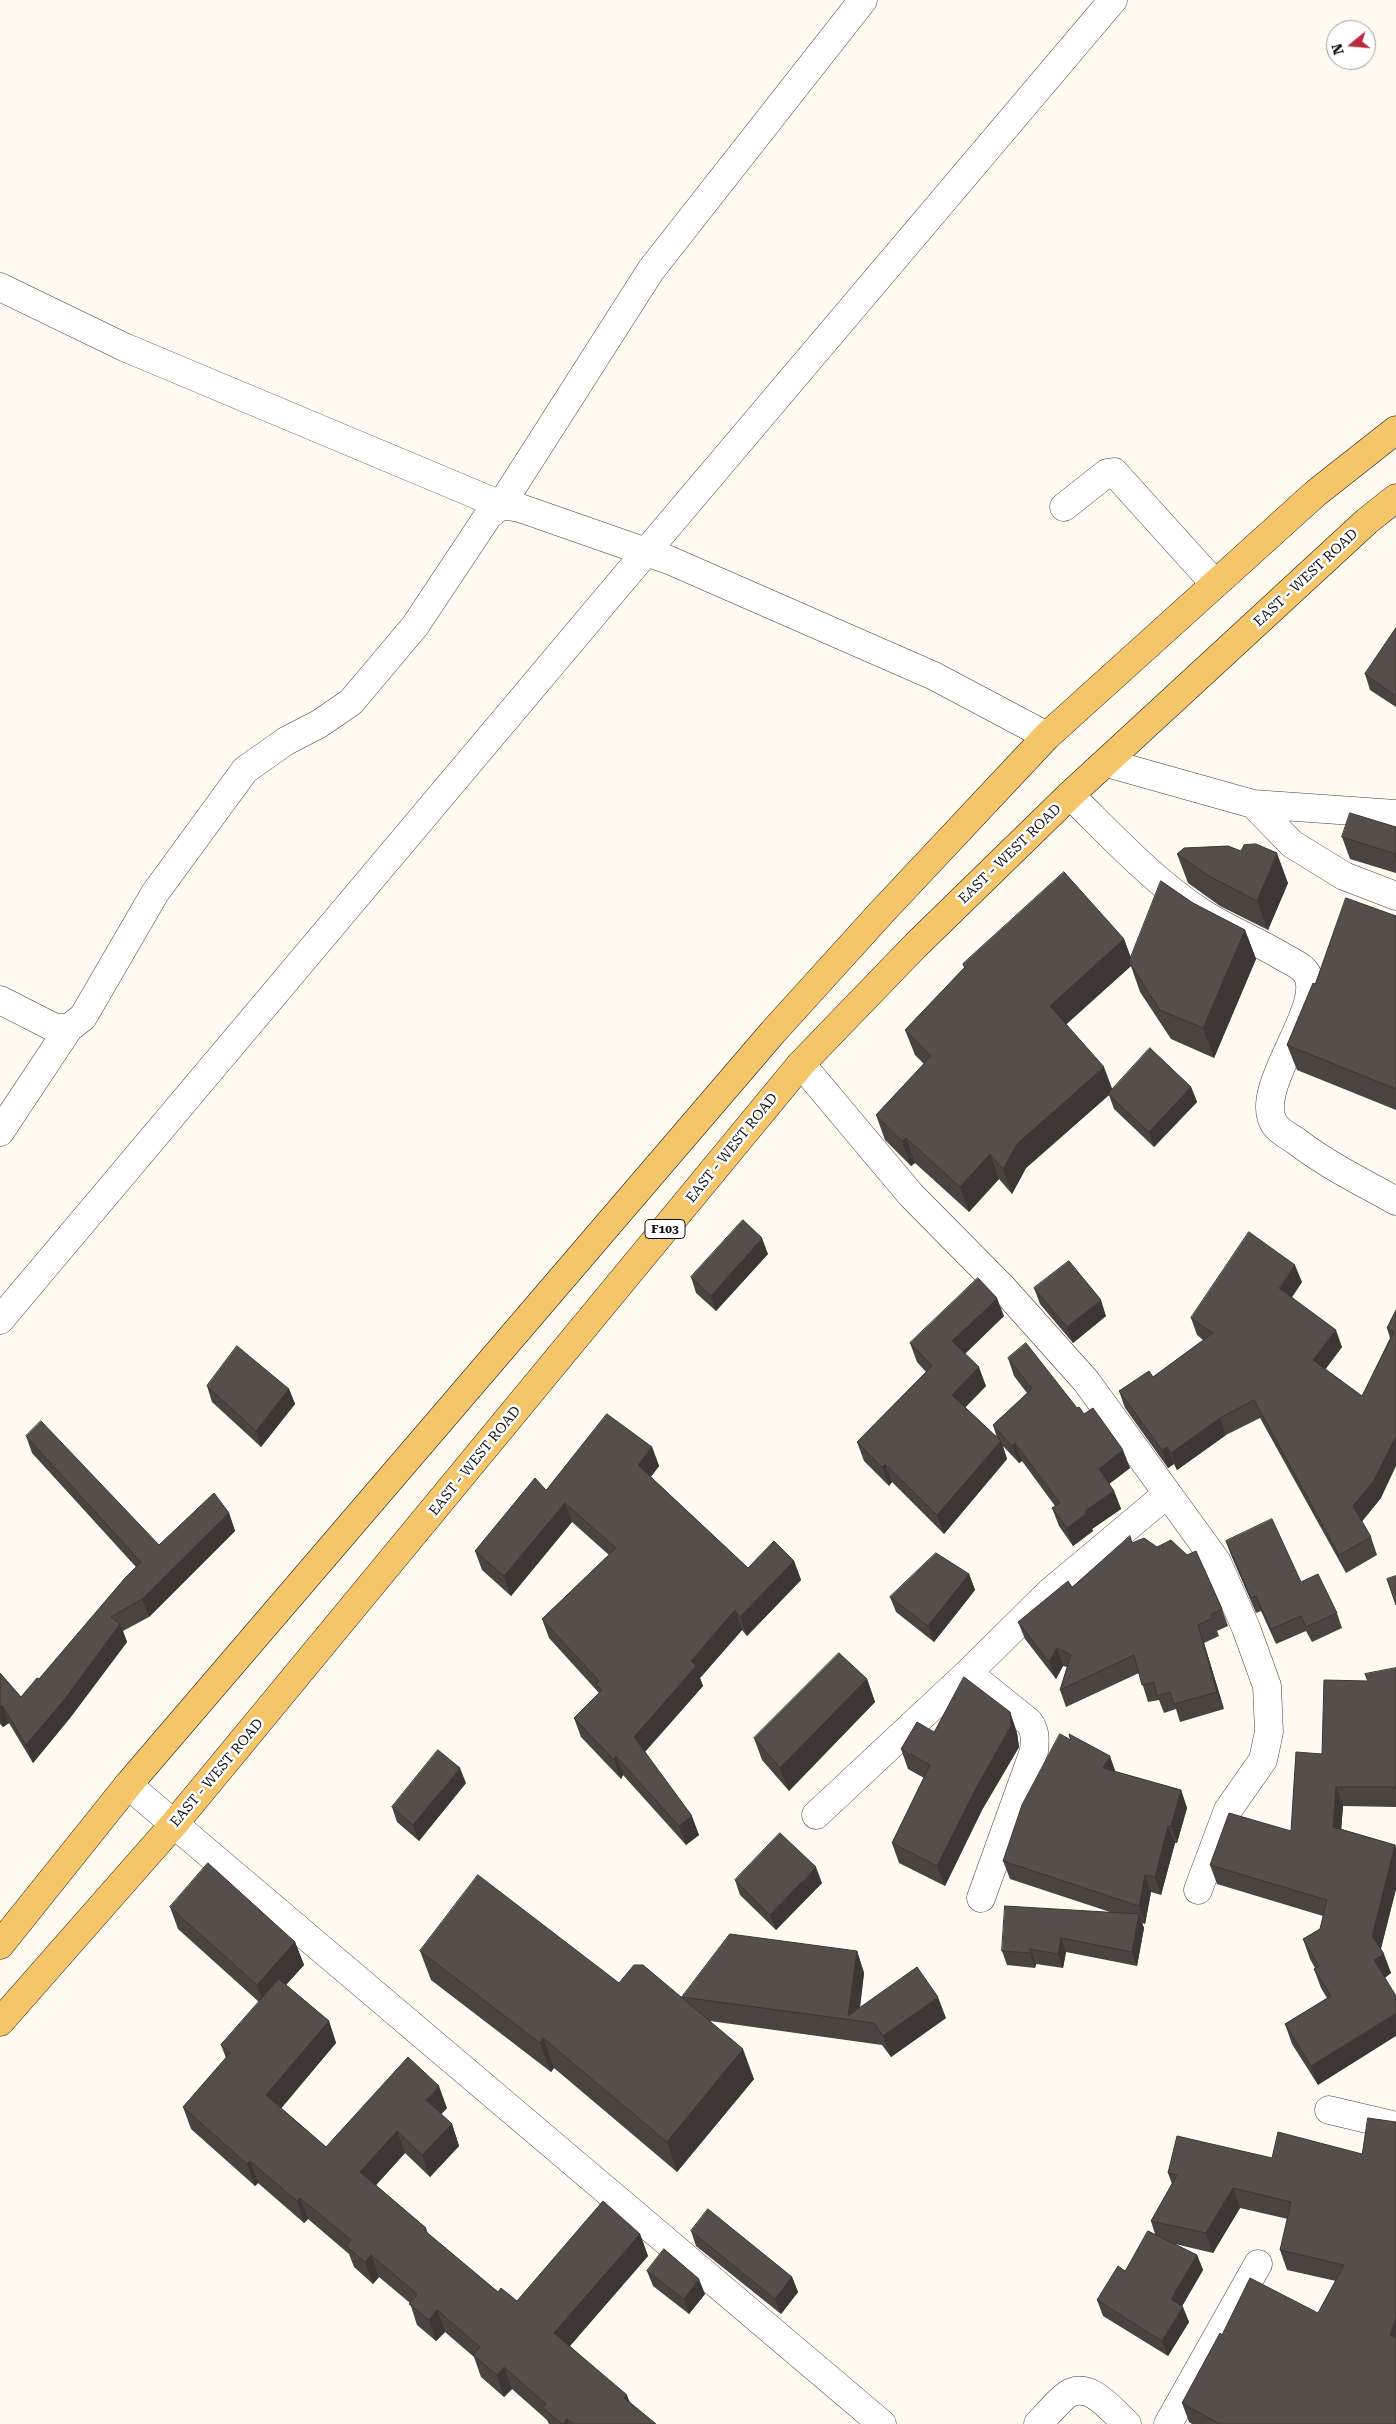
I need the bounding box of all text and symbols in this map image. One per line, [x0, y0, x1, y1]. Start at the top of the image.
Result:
north arrow [1326, 20, 1376, 70]
text: N [1328, 42, 1347, 57]
street label: EAST - WEST ROAD [1251, 526, 1361, 630]
street label: EAST - WEST ROAD [955, 801, 1065, 907]
street label: EAST - WEST ROAD [683, 1090, 781, 1206]
road number: F103 [645, 1220, 685, 1238]
street label: EAST - WEST ROAD [426, 1403, 524, 1519]
street label: EAST - WEST ROAD [167, 1716, 267, 1830]

